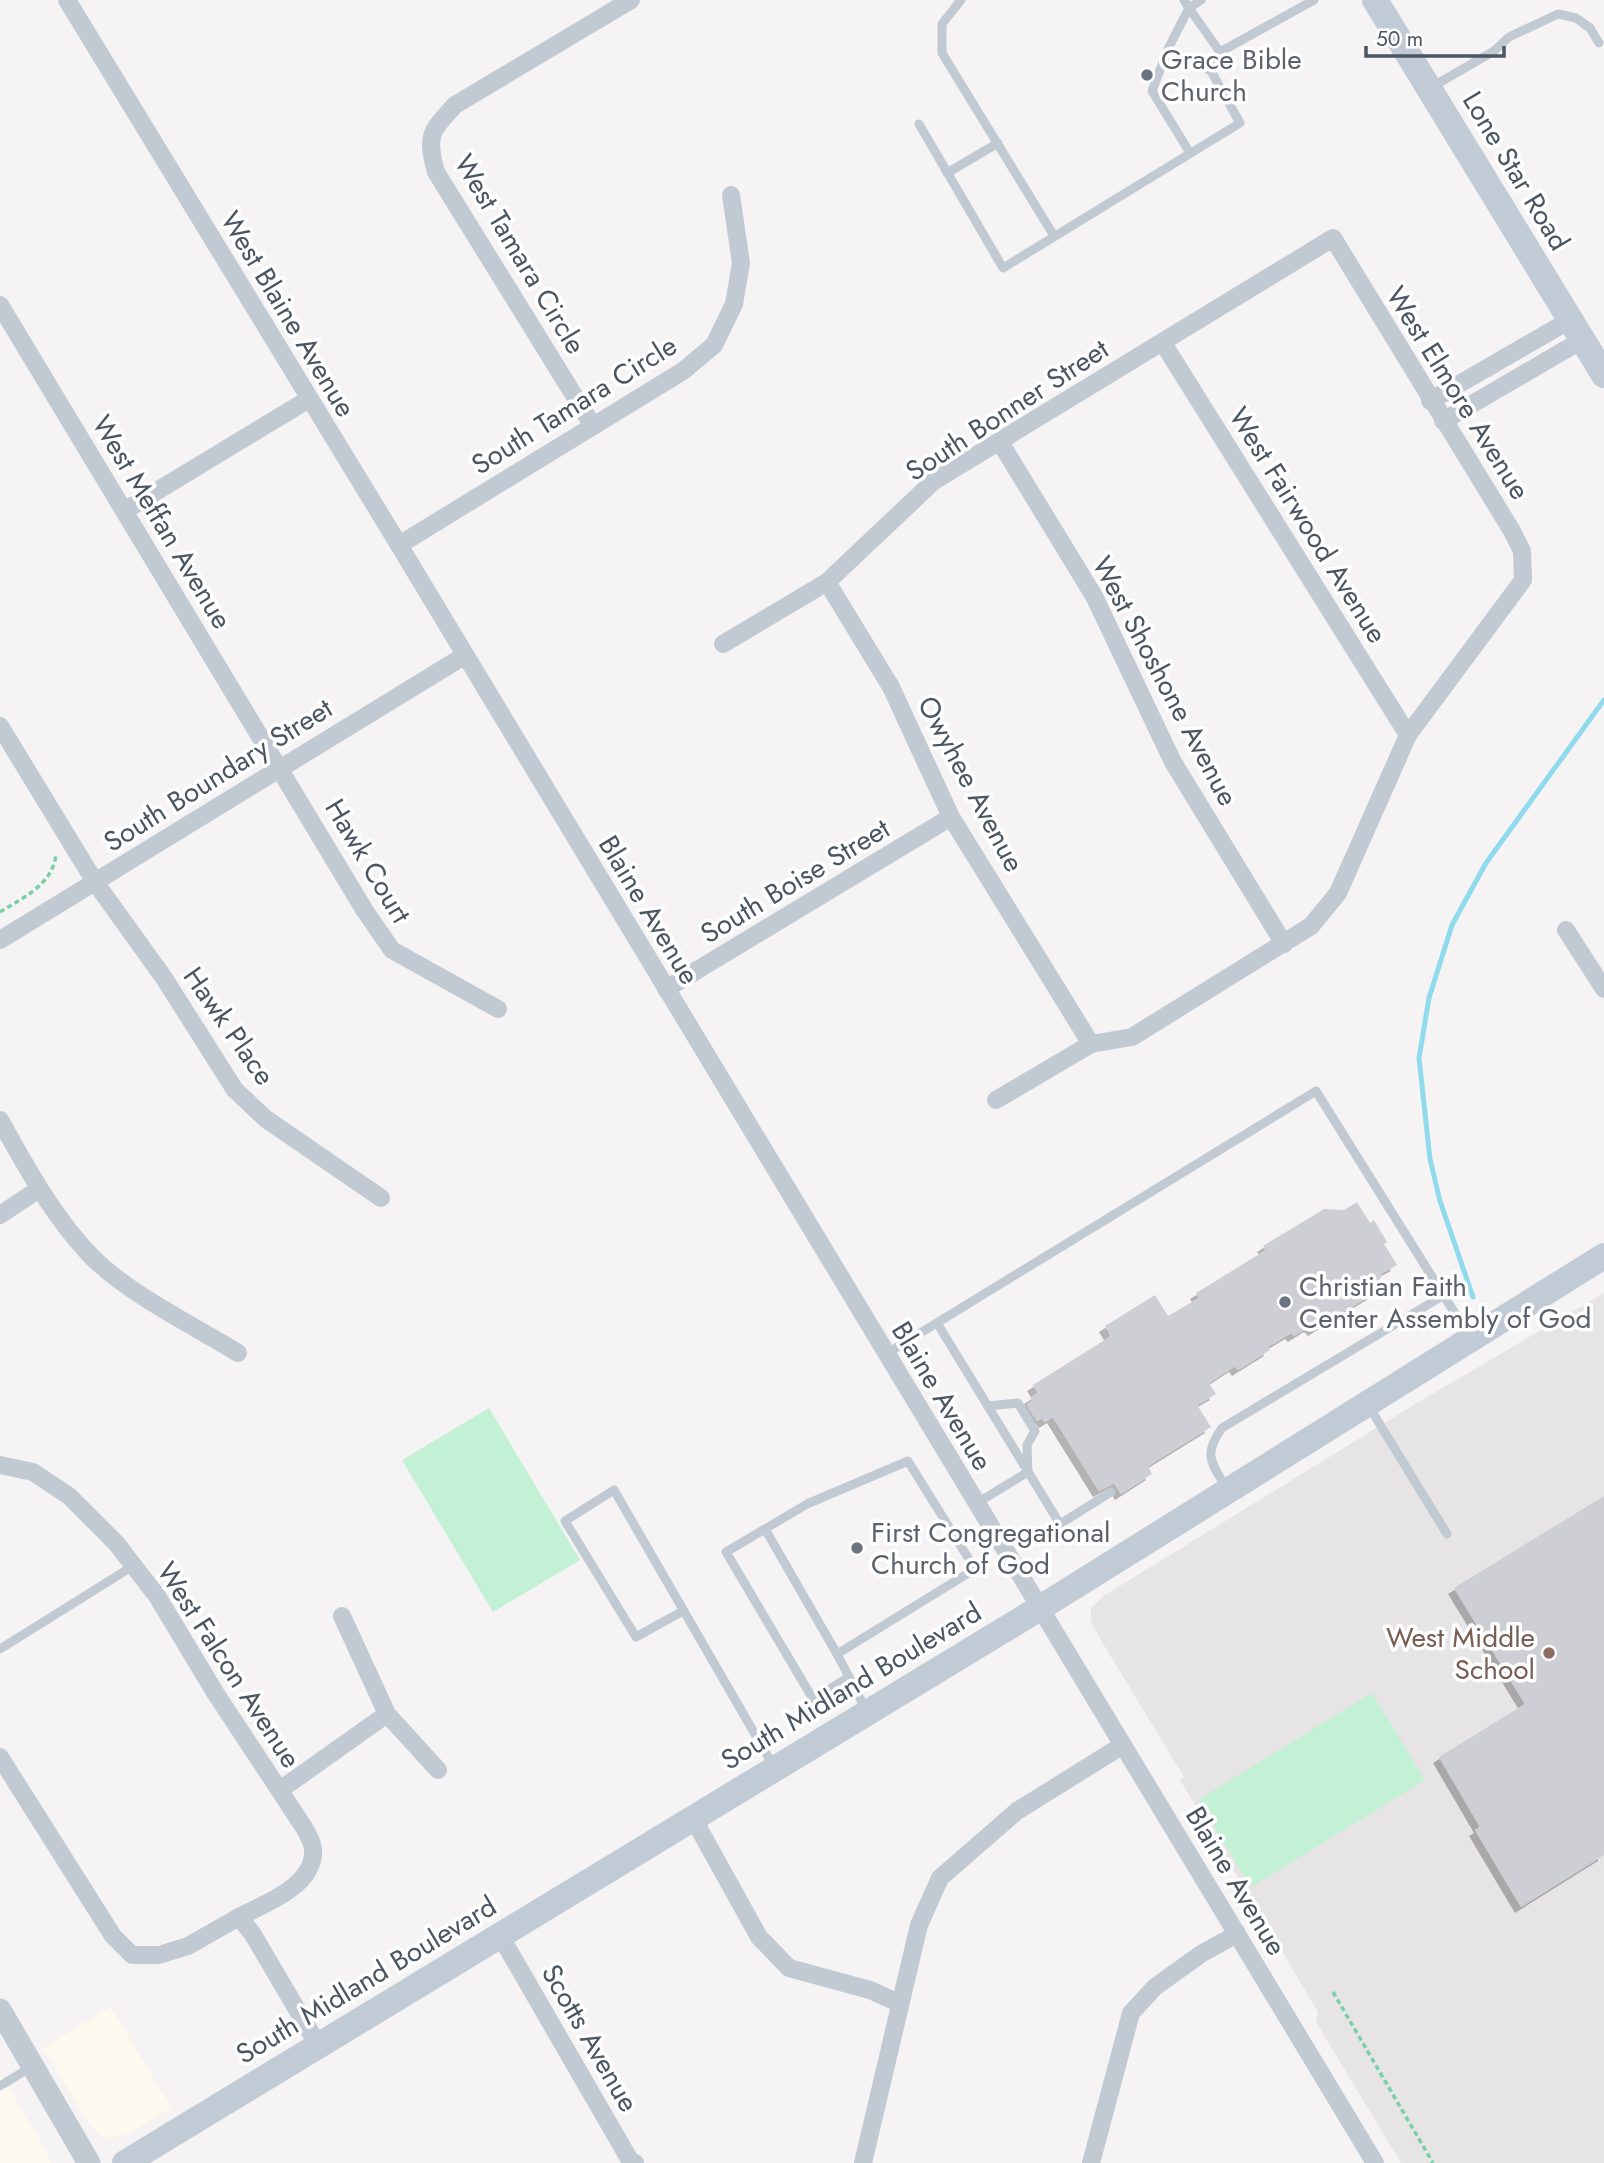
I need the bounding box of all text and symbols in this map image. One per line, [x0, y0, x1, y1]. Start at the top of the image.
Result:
scale bar [1366, 14, 1504, 58]
text: 50 m [1376, 24, 1423, 54]
place label: Grace Bible Church [1161, 39, 1302, 112]
marker: Grace Bible Church [1139, 67, 1155, 83]
street label: Lone Star Road [1452, 84, 1580, 258]
street label: West Tamara Circle [444, 146, 596, 362]
street label: West Blaine Avenue [210, 203, 366, 425]
street label: West Elmore Avenue [1376, 278, 1540, 508]
street label: South Tamara Circle [463, 325, 685, 485]
street label: South Bonner Street [897, 329, 1117, 491]
street label: West Fairwood Avenue [1219, 399, 1397, 651]
street label: West Meffan Avenue [82, 407, 242, 637]
street label: West Shoshone Avenue [1082, 549, 1248, 813]
street label: South Boundary Street [96, 688, 341, 862]
street label: Owyhee Avenue [907, 689, 1035, 879]
street label: Hawk Court [315, 791, 421, 931]
street label: South Boise Street [693, 808, 898, 954]
street label: Blaine Avenue [588, 828, 710, 992]
street label: Hawk Place [173, 958, 285, 1094]
place label: Christian Faith Center Assembly of God [1299, 1266, 1592, 1339]
marker: Christian Faith Center Assembly of God [1277, 1294, 1293, 1310]
street label: Blaine Avenue [881, 1314, 1003, 1478]
place label: First Congregational Church of God [871, 1512, 1110, 1585]
marker: First Congregational Church of God [849, 1540, 865, 1556]
street label: West Falcon Avenue [147, 1554, 311, 1776]
street label: South Midland Boulevard [713, 1592, 989, 1780]
place label: West Middle School [1386, 1617, 1535, 1690]
marker: West Middle School [1541, 1645, 1557, 1661]
street label: Blaine Avenue [1175, 1799, 1297, 1963]
street label: South Midland Boulevard [228, 1886, 504, 2074]
street label: Scotts Avenue [531, 1957, 649, 2119]

